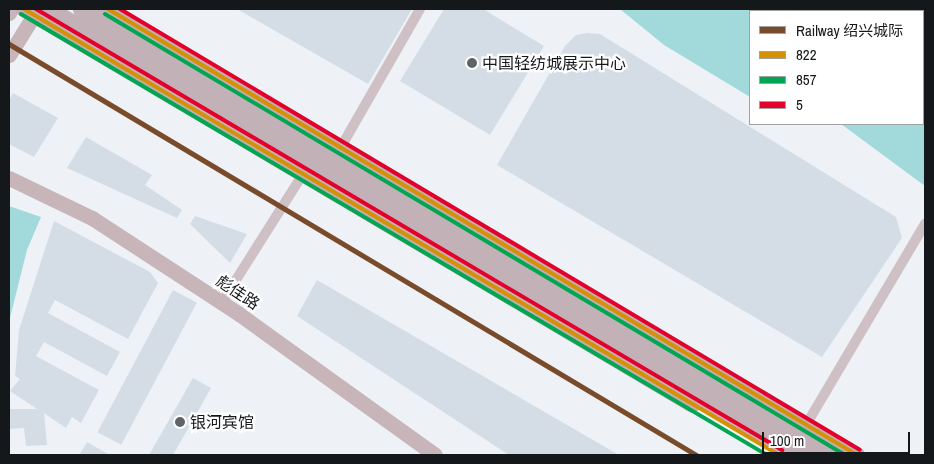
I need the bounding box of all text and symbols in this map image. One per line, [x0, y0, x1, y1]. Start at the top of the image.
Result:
legend [749, 10, 924, 125]
text: Railway 绍兴城际 [796, 20, 903, 41]
text: 822 [796, 44, 817, 65]
place label: 中国轻纺城展示中心 [482, 53, 626, 73]
marker: 中国轻纺城展示中心 [466, 57, 478, 69]
text: 857 [796, 69, 817, 90]
text: 5 [796, 94, 803, 115]
street label: 彪佳路 [213, 271, 263, 313]
place label: 银河宾馆 [190, 412, 254, 432]
marker: 银河宾馆 [174, 416, 186, 428]
scale bar [764, 422, 912, 454]
text: 100 m [770, 430, 804, 451]

